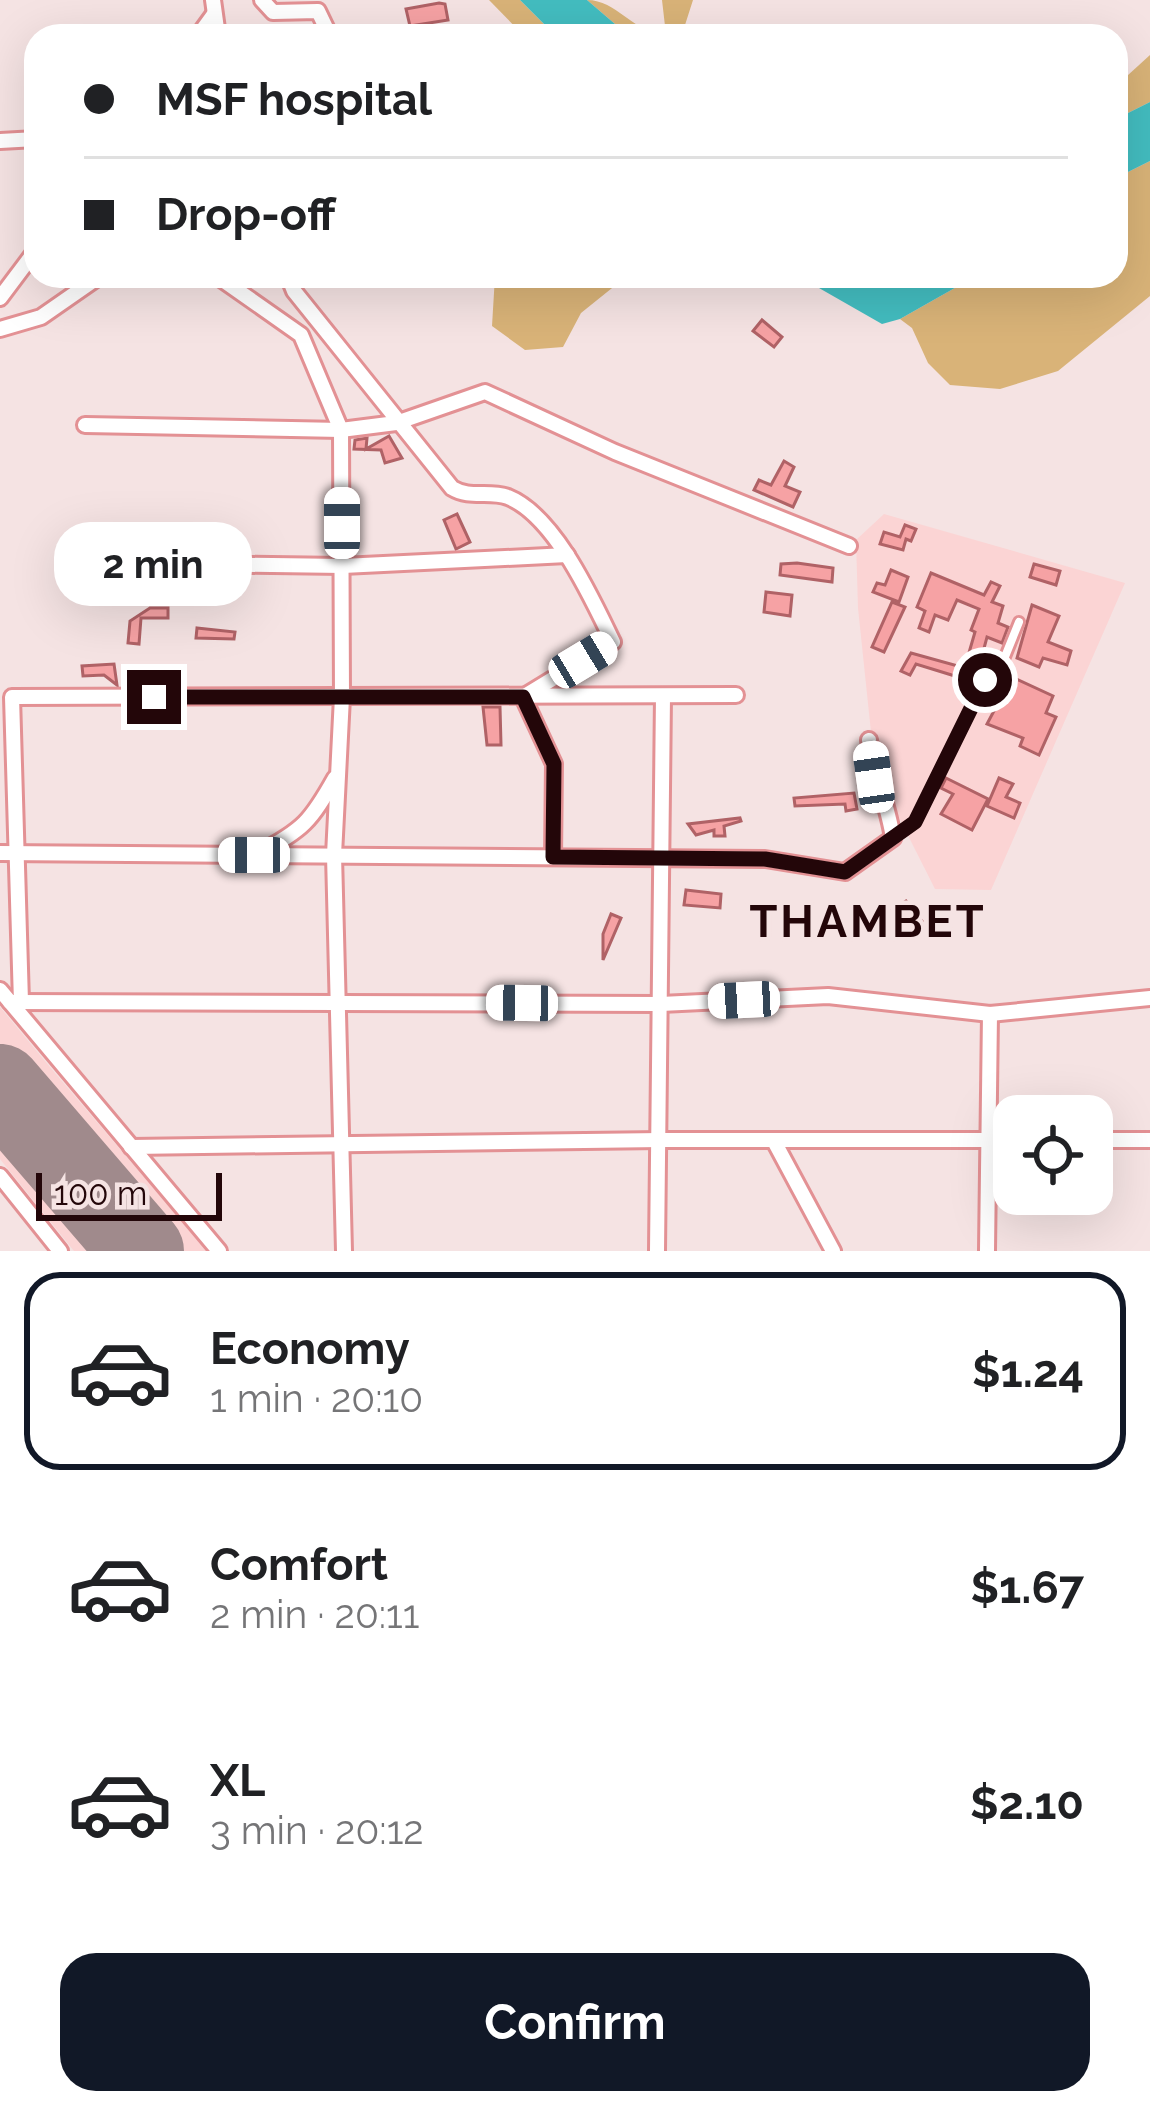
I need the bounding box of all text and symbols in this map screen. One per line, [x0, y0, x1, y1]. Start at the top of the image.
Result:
text: MSF hospital [156, 73, 432, 126]
text: Drop-off [156, 188, 336, 241]
car [324, 487, 360, 559]
callout: 2 min [55, 523, 253, 607]
text: 2 min [102, 541, 204, 587]
car [543, 626, 623, 694]
route start [958, 653, 1012, 707]
route end [127, 670, 181, 724]
car [851, 739, 897, 815]
car [218, 837, 290, 873]
district label: THAMBET [749, 895, 987, 948]
car [707, 980, 781, 1020]
car [486, 984, 558, 1022]
map controls [993, 1095, 1113, 1215]
button: locate [993, 1095, 1113, 1215]
scale bar [36, 1167, 222, 1220]
text: 100 m [54, 1174, 147, 1213]
icon: car [66, 1317, 174, 1425]
text: Economy [210, 1322, 410, 1375]
text: $1.24 [972, 1345, 1084, 1398]
text: 1 min · 20:10 [210, 1375, 423, 1421]
icon: car [66, 1533, 174, 1641]
text: Comfort [210, 1538, 388, 1591]
text: $1.67 [971, 1561, 1084, 1614]
text: 2 min · 20:11 [210, 1591, 420, 1637]
icon: car [66, 1749, 174, 1857]
text: XL [210, 1754, 265, 1807]
text: $2.10 [970, 1777, 1084, 1830]
text: 3 min · 20:12 [210, 1807, 424, 1853]
button: Confirm [60, 1953, 1090, 2091]

